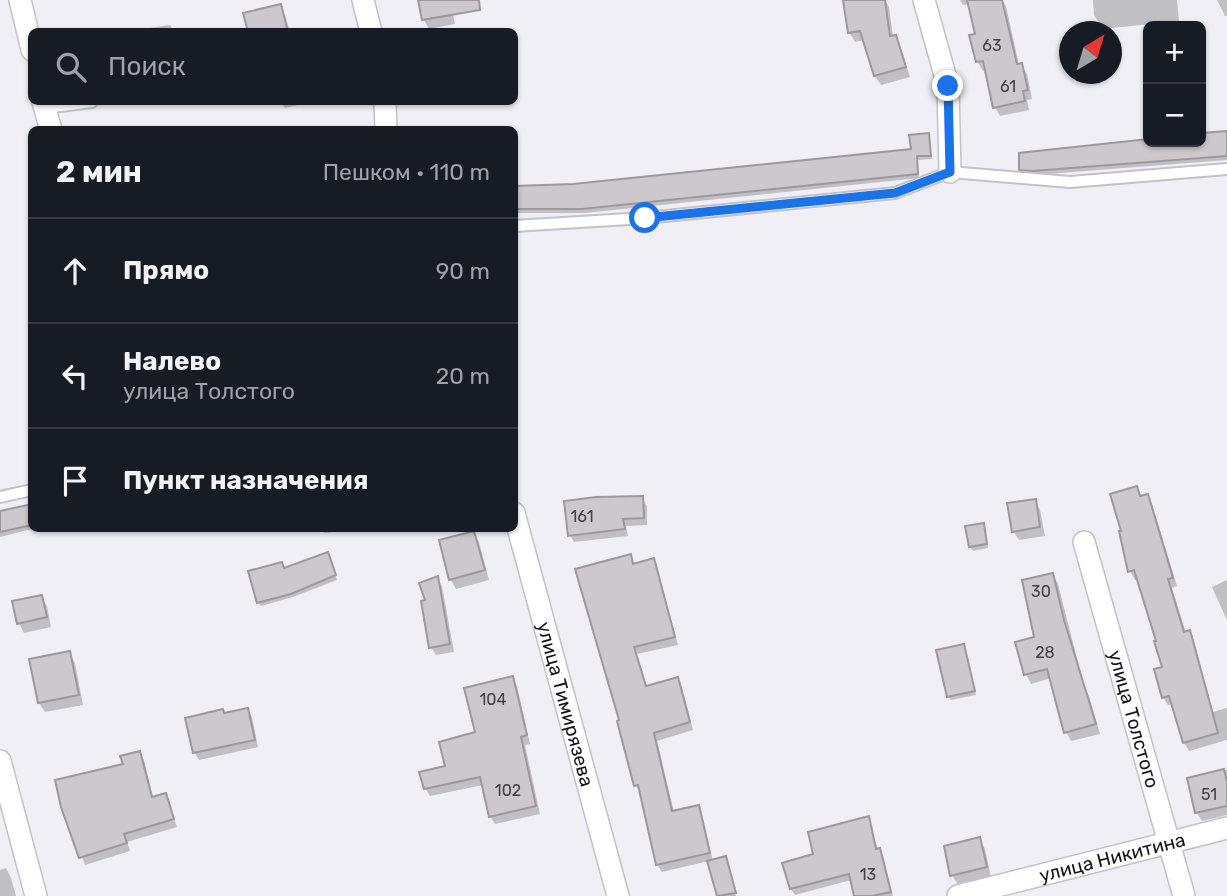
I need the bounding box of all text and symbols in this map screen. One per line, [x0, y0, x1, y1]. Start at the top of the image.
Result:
north arrow [1059, 21, 1122, 84]
map controls [1143, 21, 1206, 147]
button: + [1143, 21, 1206, 84]
search box [28, 28, 518, 105]
house number: 63 [982, 36, 1002, 55]
icon: search [52, 48, 90, 86]
text: Поиск [108, 51, 186, 82]
route end [932, 70, 963, 101]
house number: 61 [1000, 77, 1016, 96]
button: − [1143, 84, 1206, 147]
text: 2 мин [56, 154, 142, 190]
text: Пешком · 110 m [323, 158, 490, 186]
route start [629, 202, 660, 233]
icon: ahead [56, 252, 94, 290]
text: Прямо [123, 255, 209, 286]
text: 90 m [436, 257, 490, 285]
text: Налево [123, 346, 221, 377]
icon: left [56, 357, 94, 395]
text: 20 m [436, 362, 490, 390]
text: улица Толстого [123, 377, 295, 405]
icon: arrive [56, 462, 94, 500]
text: Пункт назначения [123, 465, 368, 496]
house number: 161 [571, 507, 593, 526]
house number: 30 [1031, 582, 1051, 601]
street label: улица Тимирязева [532, 619, 599, 789]
house number: 28 [1035, 643, 1055, 662]
street label: улица Толстого [1103, 648, 1164, 791]
house number: 104 [480, 690, 507, 709]
house number: 102 [495, 781, 521, 800]
house number: 51 [1201, 785, 1217, 804]
street label: улица Никитина [1037, 828, 1188, 887]
house number: 13 [860, 865, 876, 884]

